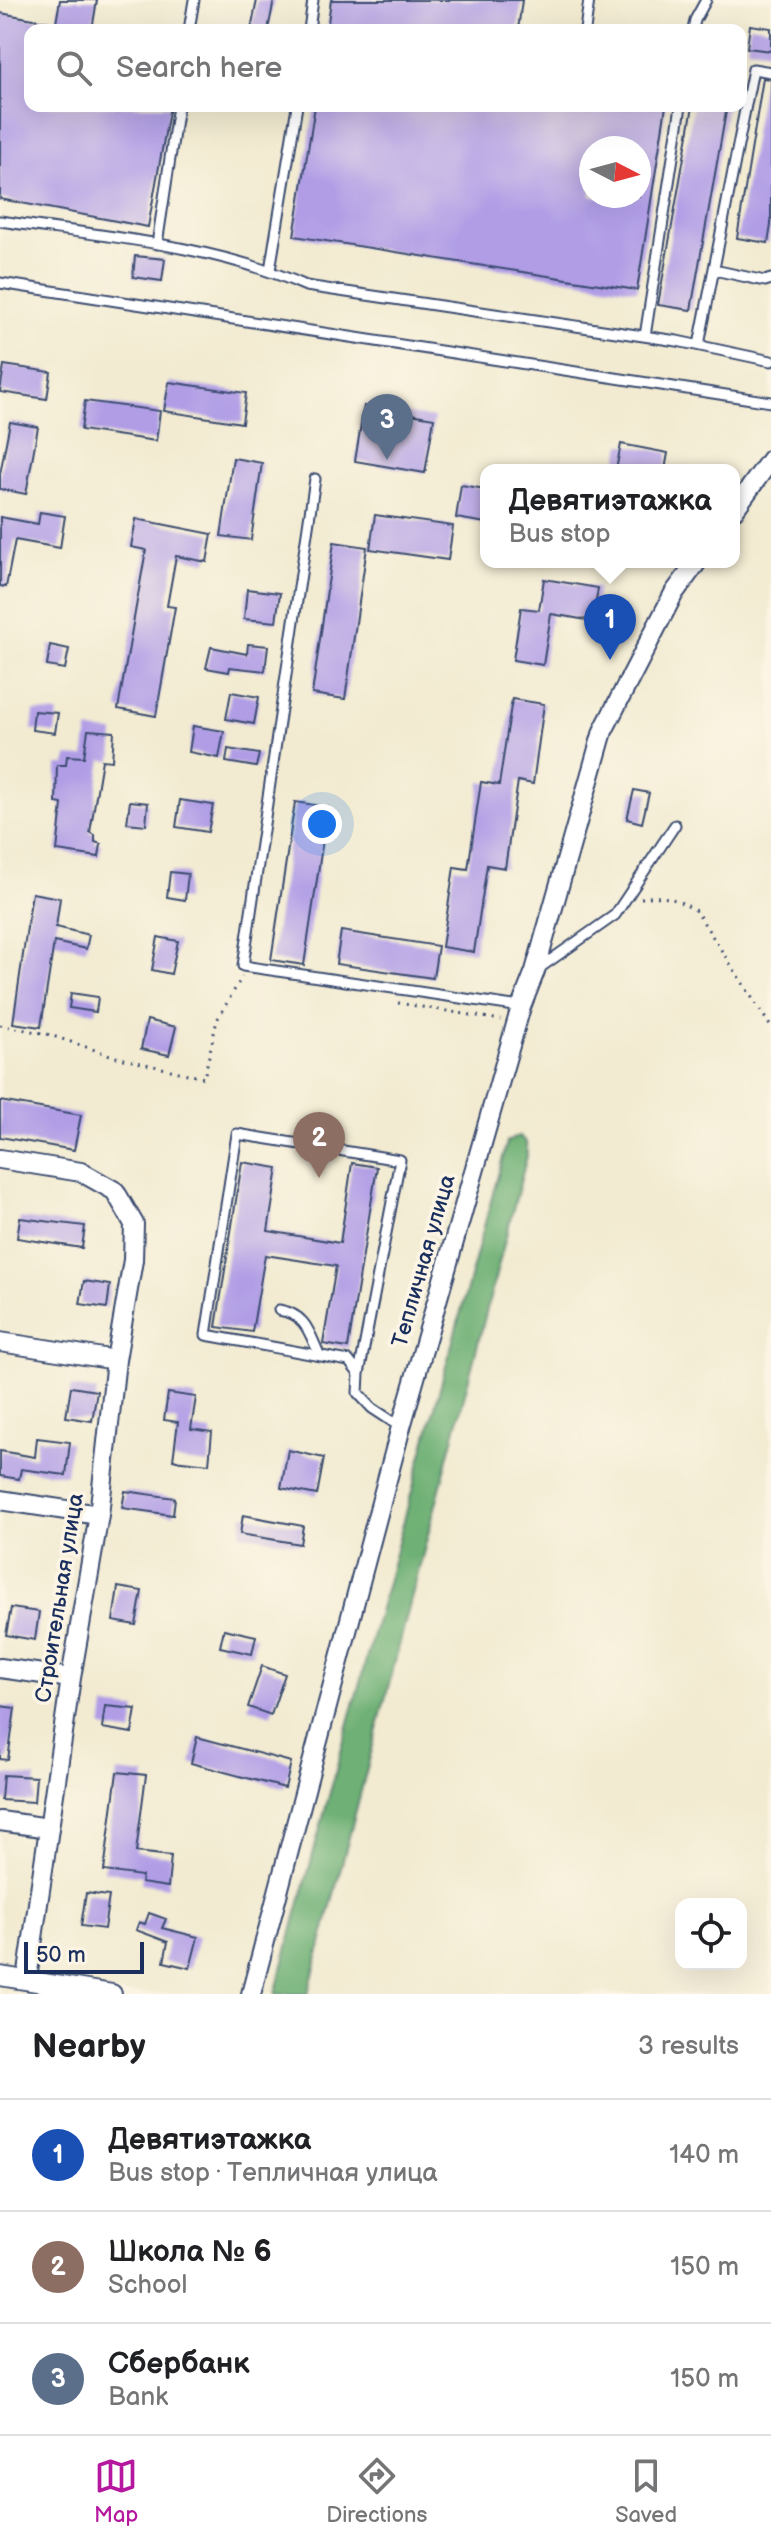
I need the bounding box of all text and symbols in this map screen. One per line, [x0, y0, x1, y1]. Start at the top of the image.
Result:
search box [24, 24, 747, 112]
icon: search [52, 46, 96, 90]
text: Search here [116, 50, 282, 86]
north arrow [579, 136, 651, 208]
pin: 3 [361, 394, 413, 460]
popup [480, 464, 740, 568]
text: Девятиэтажка [508, 483, 712, 519]
text: Bus stop [508, 519, 611, 550]
pin: 1 [584, 594, 636, 660]
your location [302, 804, 342, 844]
pin: 2 [293, 1112, 345, 1178]
street label: Тепличная улица [386, 1172, 462, 1350]
street label: Строительная улица [30, 1491, 90, 1705]
map controls [675, 1898, 747, 1970]
button: locate [675, 1898, 747, 1970]
scale bar [24, 1938, 144, 1974]
text: 50 m [36, 1942, 86, 1969]
text: Nearby [32, 2026, 146, 2067]
text: 3 results [638, 2031, 739, 2062]
text: Девятиэтажка [108, 2122, 311, 2158]
text: 1 [53, 2140, 63, 2171]
text: 140 m [669, 2140, 739, 2171]
text: Bus stop · Тепличная улица [108, 2158, 438, 2189]
text: Школа № 6 [108, 2234, 272, 2270]
text: 2 [50, 2252, 66, 2283]
text: 150 m [670, 2252, 739, 2283]
text: School [108, 2270, 187, 2301]
text: Сбербанк [108, 2346, 249, 2382]
text: 3 [50, 2364, 66, 2395]
text: 150 m [670, 2364, 739, 2395]
text: Bank [108, 2382, 168, 2413]
tab: Map [94, 2454, 138, 2529]
tab: Directions [326, 2454, 427, 2529]
tab: Saved [615, 2454, 677, 2529]

